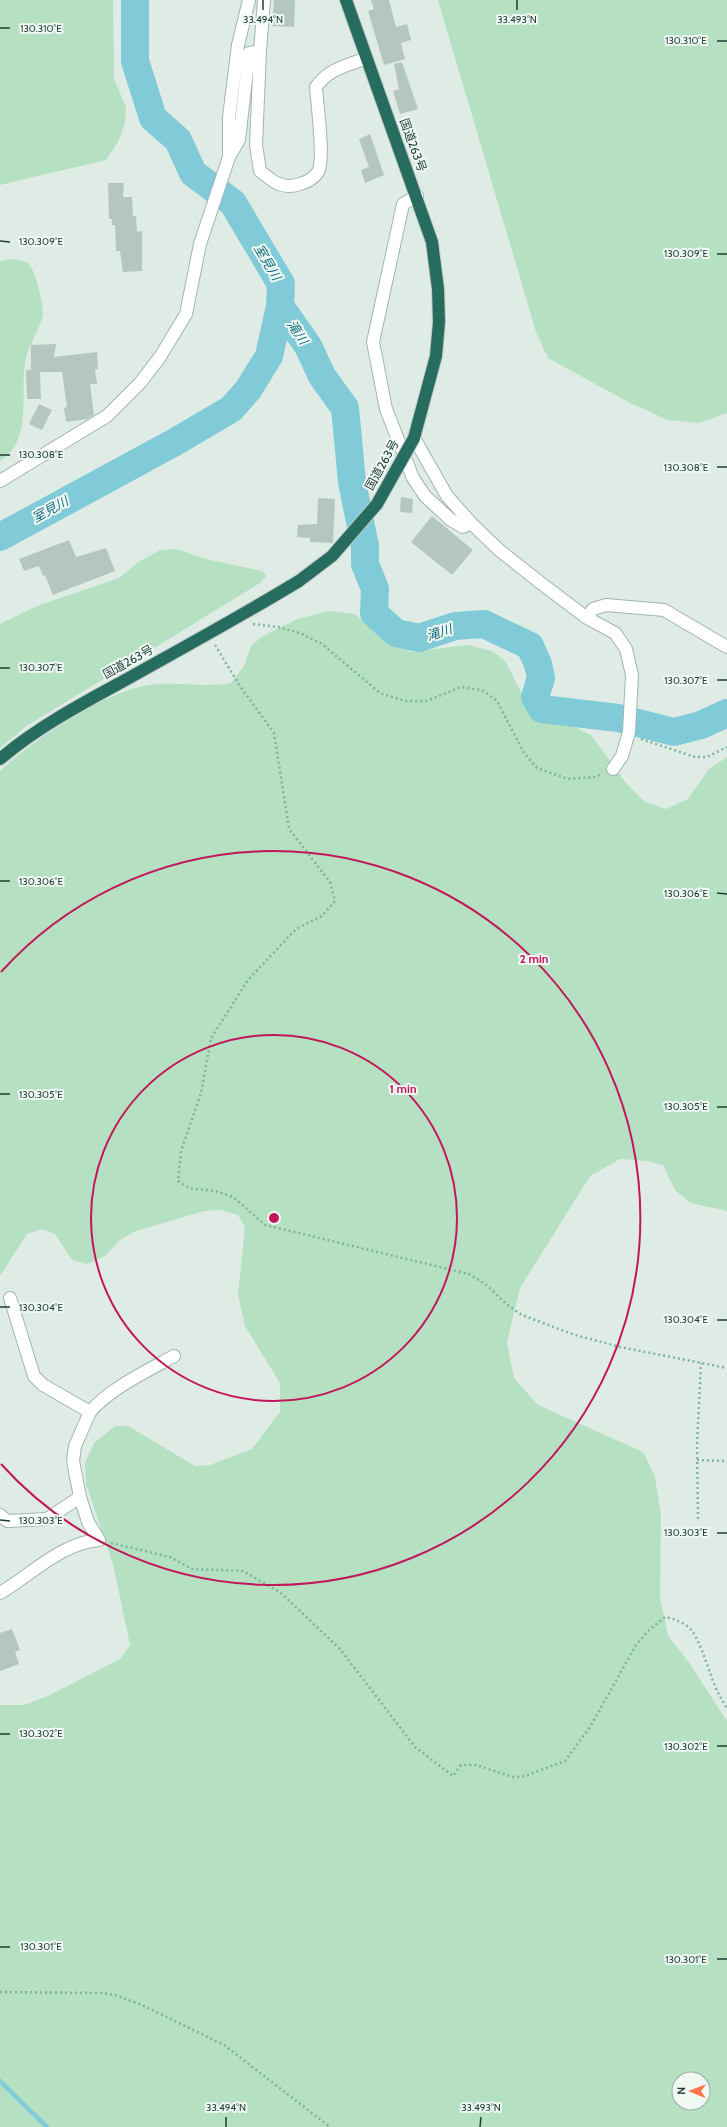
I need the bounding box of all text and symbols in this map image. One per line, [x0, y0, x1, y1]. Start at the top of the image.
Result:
text: 33.494°N [243, 13, 283, 26]
text: 33.493°N [497, 13, 537, 26]
text: 130.310°E [20, 22, 62, 35]
text: 130.310°E [665, 34, 707, 47]
street label: 国道263号 [397, 116, 430, 174]
text: 130.309°E [19, 235, 63, 248]
water label: 室見川 [251, 241, 286, 285]
text: 130.309°E [664, 247, 708, 260]
water label: 滝川 [284, 317, 313, 349]
street label: 国道263号 [362, 437, 402, 493]
text: 130.308°E [19, 448, 64, 461]
text: 130.308°E [664, 461, 709, 474]
water label: 室見川 [29, 492, 73, 525]
water label: 滝川 [424, 620, 456, 644]
street label: 国道263号 [100, 642, 156, 682]
text: 130.307°E [19, 661, 63, 674]
text: 130.307°E [664, 674, 708, 687]
text: 130.306°E [19, 875, 63, 888]
text: 130.306°E [664, 887, 708, 900]
text: 2 min [520, 951, 548, 966]
text: 1 min [389, 1081, 417, 1096]
text: 130.305°E [19, 1088, 63, 1101]
text: 130.305°E [664, 1100, 708, 1113]
centre of rings [267, 1211, 281, 1225]
text: 130.304°E [19, 1301, 63, 1314]
text: 130.304°E [664, 1313, 708, 1326]
text: 130.303°E [19, 1514, 63, 1527]
text: 130.303°E [664, 1526, 708, 1539]
text: 130.302°E [19, 1727, 63, 1740]
text: 130.302°E [664, 1740, 708, 1753]
text: 130.301°E [20, 1940, 62, 1953]
text: 130.301°E [665, 1953, 707, 1966]
north arrow [671, 2071, 711, 2111]
text: N [674, 2087, 688, 2095]
text: 33.494°N [206, 2101, 246, 2114]
text: 33.493°N [461, 2101, 501, 2114]

